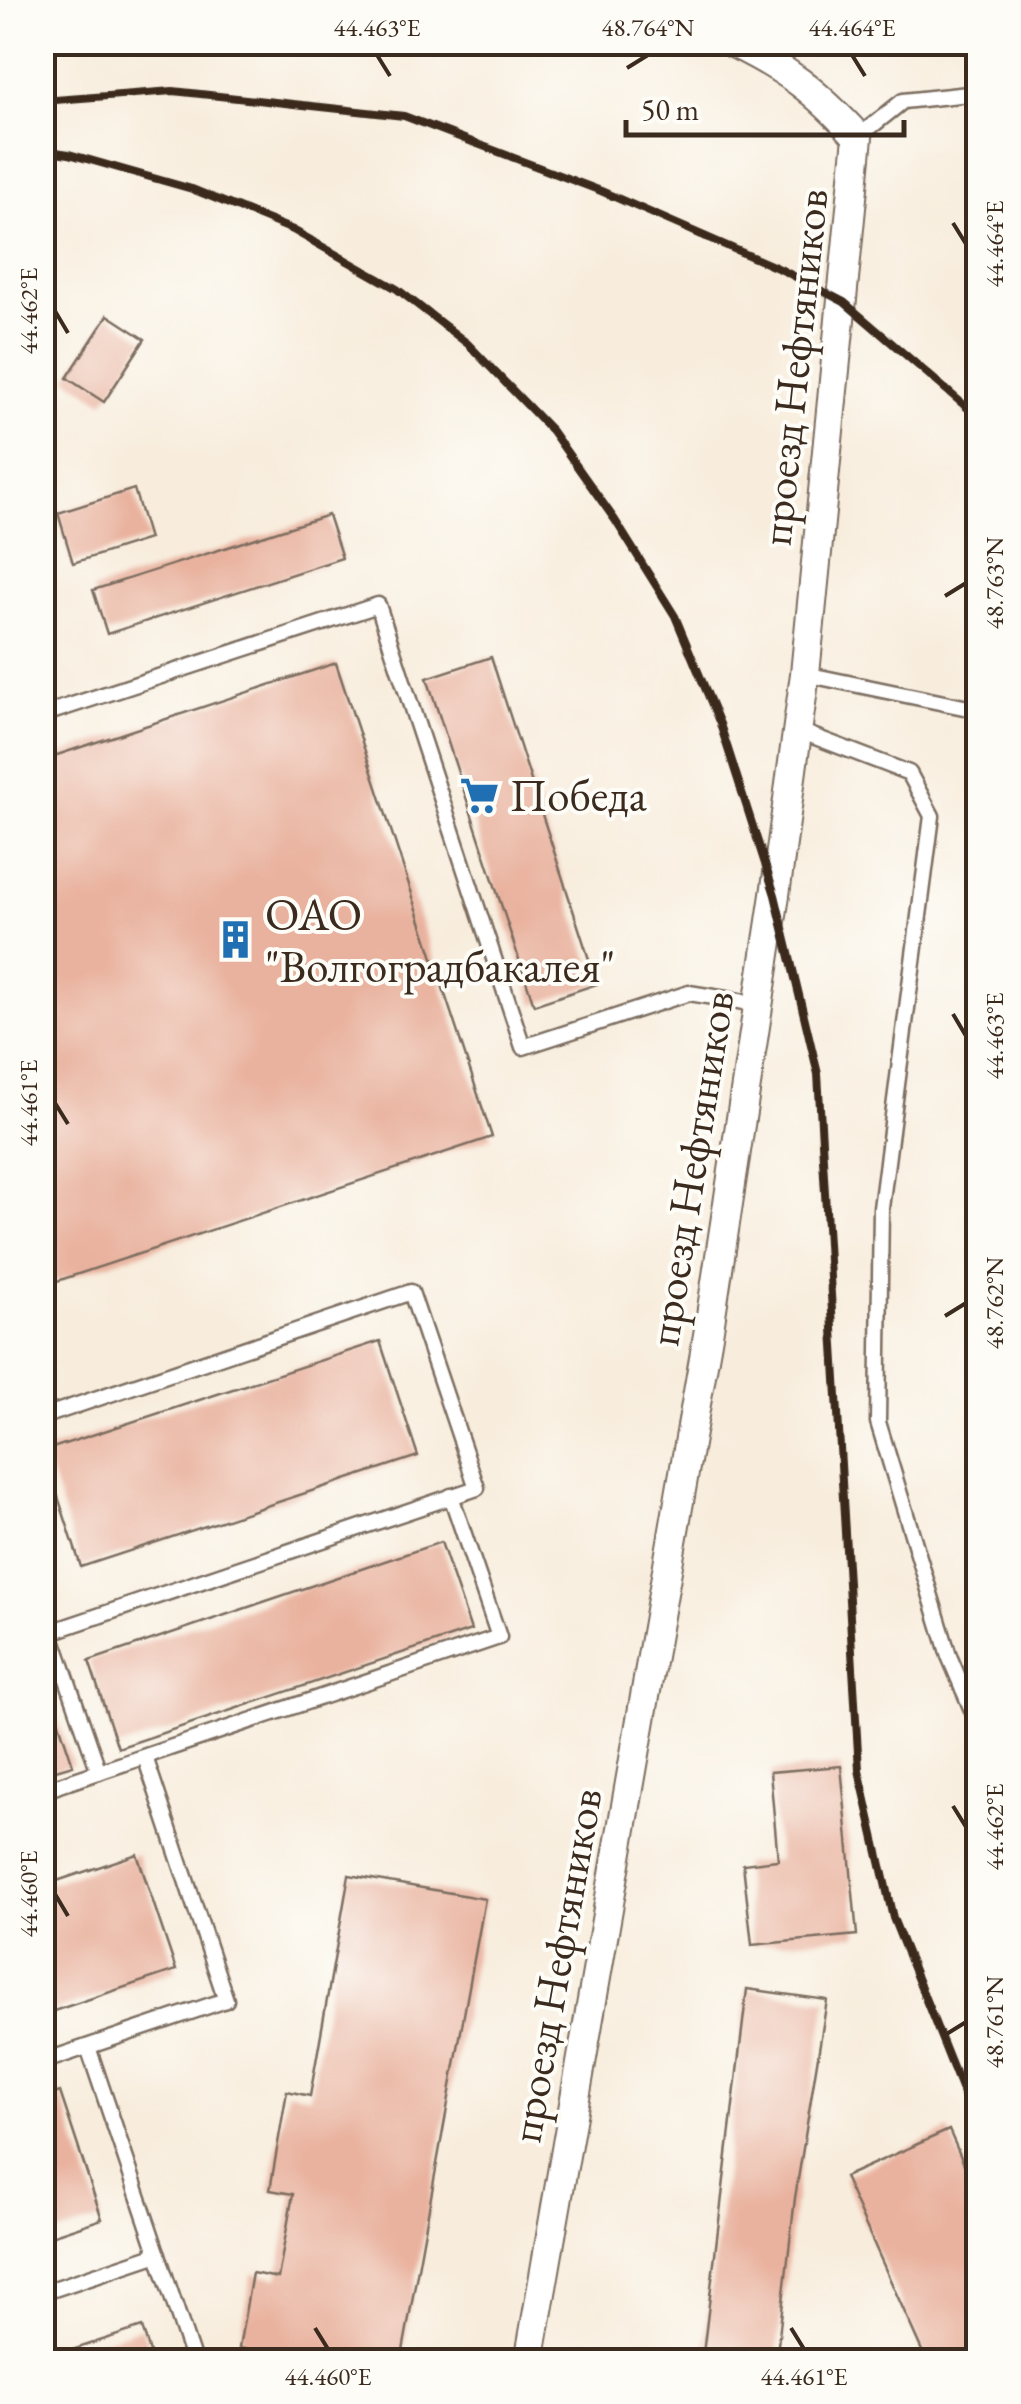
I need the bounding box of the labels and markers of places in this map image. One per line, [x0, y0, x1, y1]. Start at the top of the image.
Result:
place label: Победа [510, 766, 647, 824]
supermarket icon: Победа [459, 774, 501, 816]
place label: ОАО "Волгоградбакалея" [265, 885, 615, 995]
building icon: ОАО "Волгоградбакалея" [214, 919, 256, 961]

